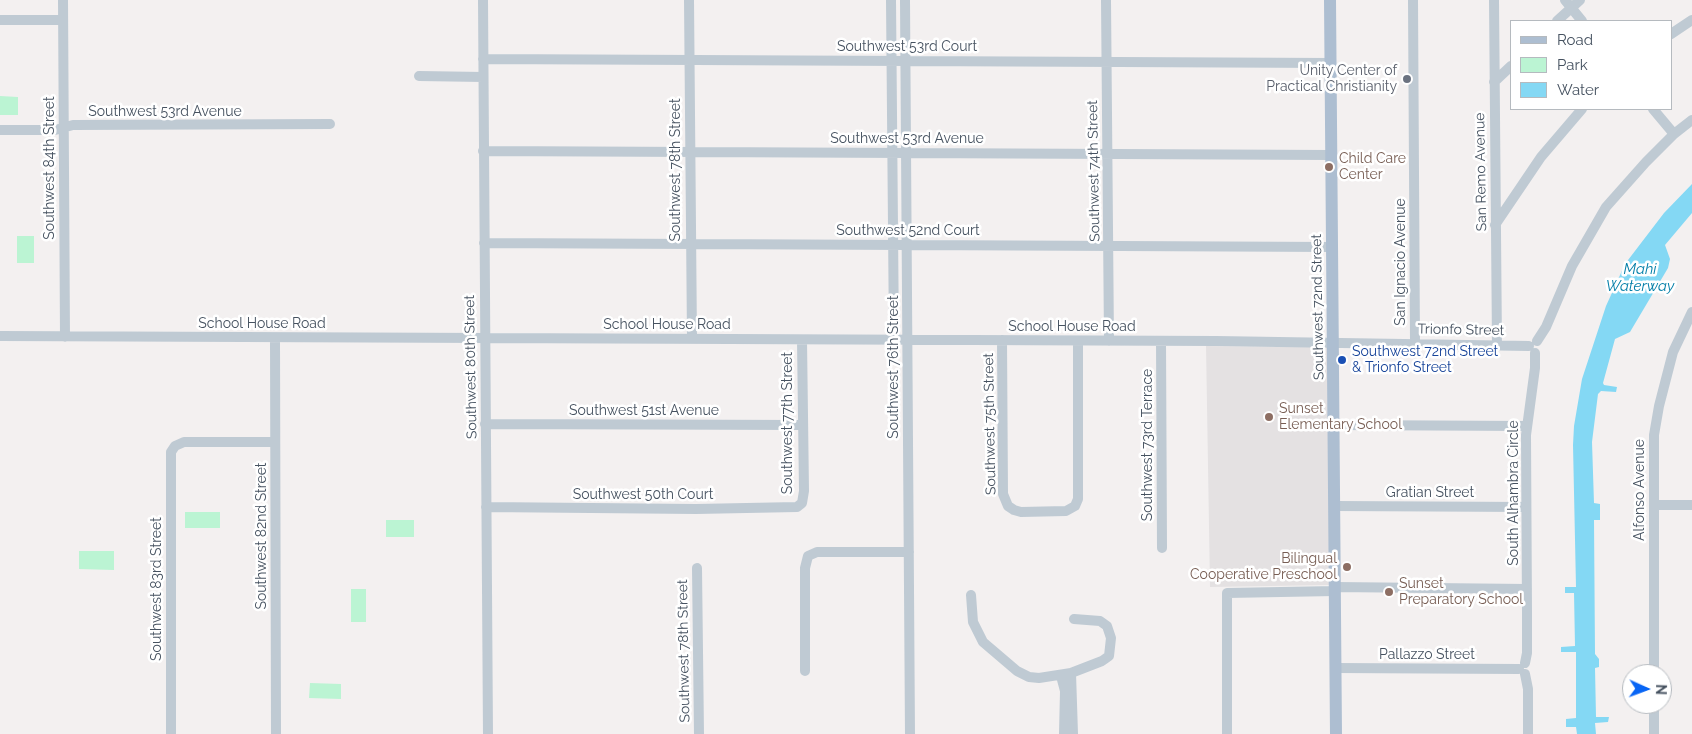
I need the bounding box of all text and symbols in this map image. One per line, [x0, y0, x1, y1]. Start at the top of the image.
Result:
legend [1510, 20, 1672, 110]
text: Road [1557, 31, 1593, 49]
street label: Southwest 53rd Court [837, 39, 977, 55]
text: Park [1557, 56, 1588, 74]
place label: Unity Center of Practical Christianity [1266, 63, 1397, 95]
marker: Unity Center of Practical Christianity [1401, 73, 1413, 85]
text: Water [1557, 81, 1599, 99]
street label: Southwest 84th Street [42, 96, 58, 240]
street label: Southwest 78th Street [668, 98, 684, 242]
street label: Southwest 74th Street [1084, 100, 1104, 242]
street label: Southwest 53rd Avenue [88, 104, 242, 120]
street label: San Remo Avenue [1472, 112, 1490, 232]
street label: Southwest 53rd Avenue [830, 131, 984, 147]
place label: Child Care Center [1339, 151, 1406, 184]
marker: Child Care Center [1323, 161, 1335, 173]
street label: San Ignacio Avenue [1393, 198, 1409, 326]
street label: Southwest 52nd Court [836, 223, 980, 239]
street label: Southwest 72nd Street [1308, 234, 1328, 380]
water label: Mahi Waterway [1606, 260, 1674, 295]
street label: Southwest 80th Street [461, 295, 481, 439]
street label: Southwest 76th Street [886, 295, 902, 439]
street label: School House Road [198, 316, 326, 332]
street label: School House Road [603, 317, 731, 333]
street label: School House Road [1008, 319, 1136, 335]
street label: Trionfo Street [1417, 321, 1505, 339]
place label: Southwest 72nd Street & Trionfo Street [1352, 344, 1498, 377]
street label: Southwest 77th Street [780, 352, 796, 494]
street label: Southwest 75th Street [980, 353, 1000, 495]
marker: Southwest 72nd Street & Trionfo Street [1336, 354, 1348, 366]
street label: Southwest 73rd Terrace [1140, 369, 1156, 521]
place label: Sunset Elementary School [1279, 401, 1402, 434]
street label: Southwest 51st Avenue [569, 403, 719, 419]
marker: Sunset Elementary School [1263, 411, 1275, 423]
street label: South Alhambra Circle [1506, 420, 1522, 566]
street label: Alfonso Avenue [1632, 439, 1648, 541]
street label: Southwest 82nd Street [254, 462, 270, 610]
street label: Gratian Street [1386, 485, 1474, 501]
street label: Southwest 50th Court [573, 487, 713, 503]
street label: Southwest 83rd Street [149, 517, 165, 661]
place label: Bilingual Cooperative Preschool [1190, 551, 1337, 584]
marker: Bilingual Cooperative Preschool [1341, 561, 1353, 573]
place label: Sunset Preparatory School [1399, 576, 1523, 608]
street label: Southwest 78th Street [674, 579, 694, 723]
marker: Sunset Preparatory School [1383, 586, 1395, 598]
street label: Pallazzo Street [1379, 647, 1475, 663]
north arrow [1622, 664, 1672, 714]
text: N [1653, 684, 1669, 695]

